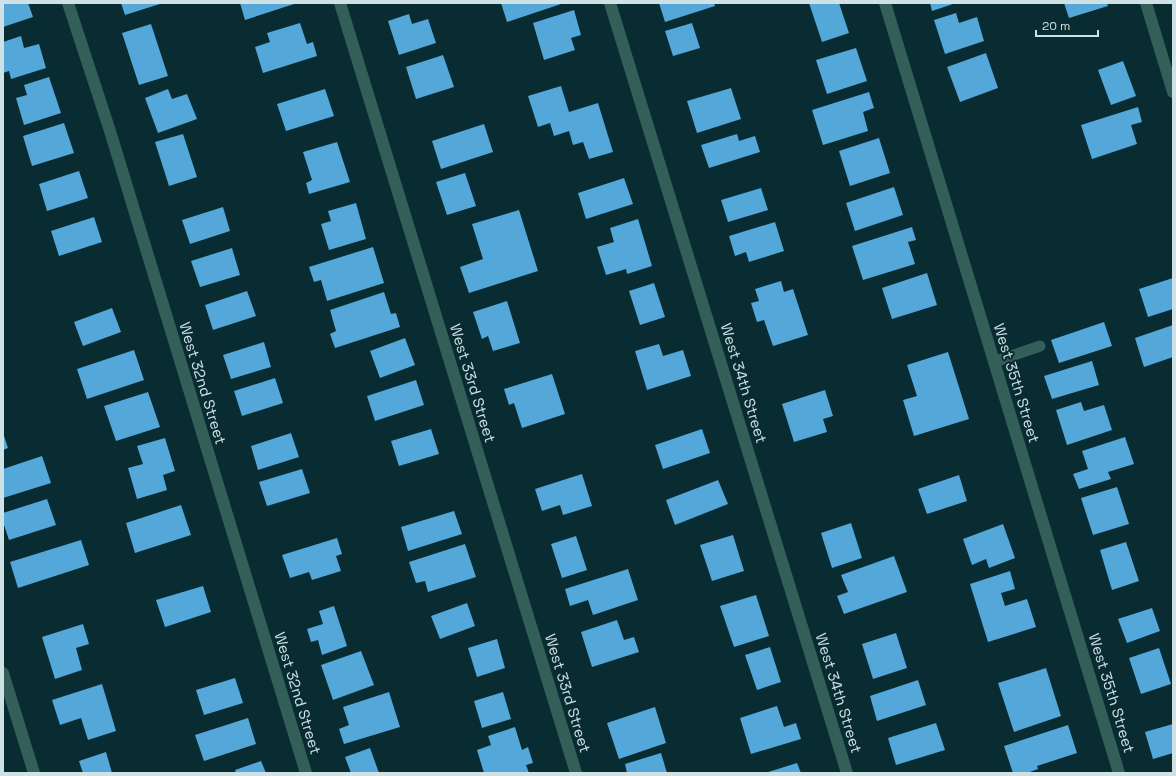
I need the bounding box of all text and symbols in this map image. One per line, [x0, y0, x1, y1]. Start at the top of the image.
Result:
scale bar [1036, 12, 1098, 38]
text: 20 m [1042, 18, 1070, 34]
street label: West 32nd Street [175, 320, 231, 447]
street label: West 33rd Street [446, 321, 500, 445]
street label: West 34th Street [717, 321, 771, 445]
street label: West 35th Street [990, 321, 1044, 445]
street label: West 32nd Street [270, 630, 326, 757]
street label: West 33rd Street [541, 631, 595, 755]
street label: West 34th Street [812, 631, 866, 755]
street label: West 35th Street [1085, 631, 1139, 755]

